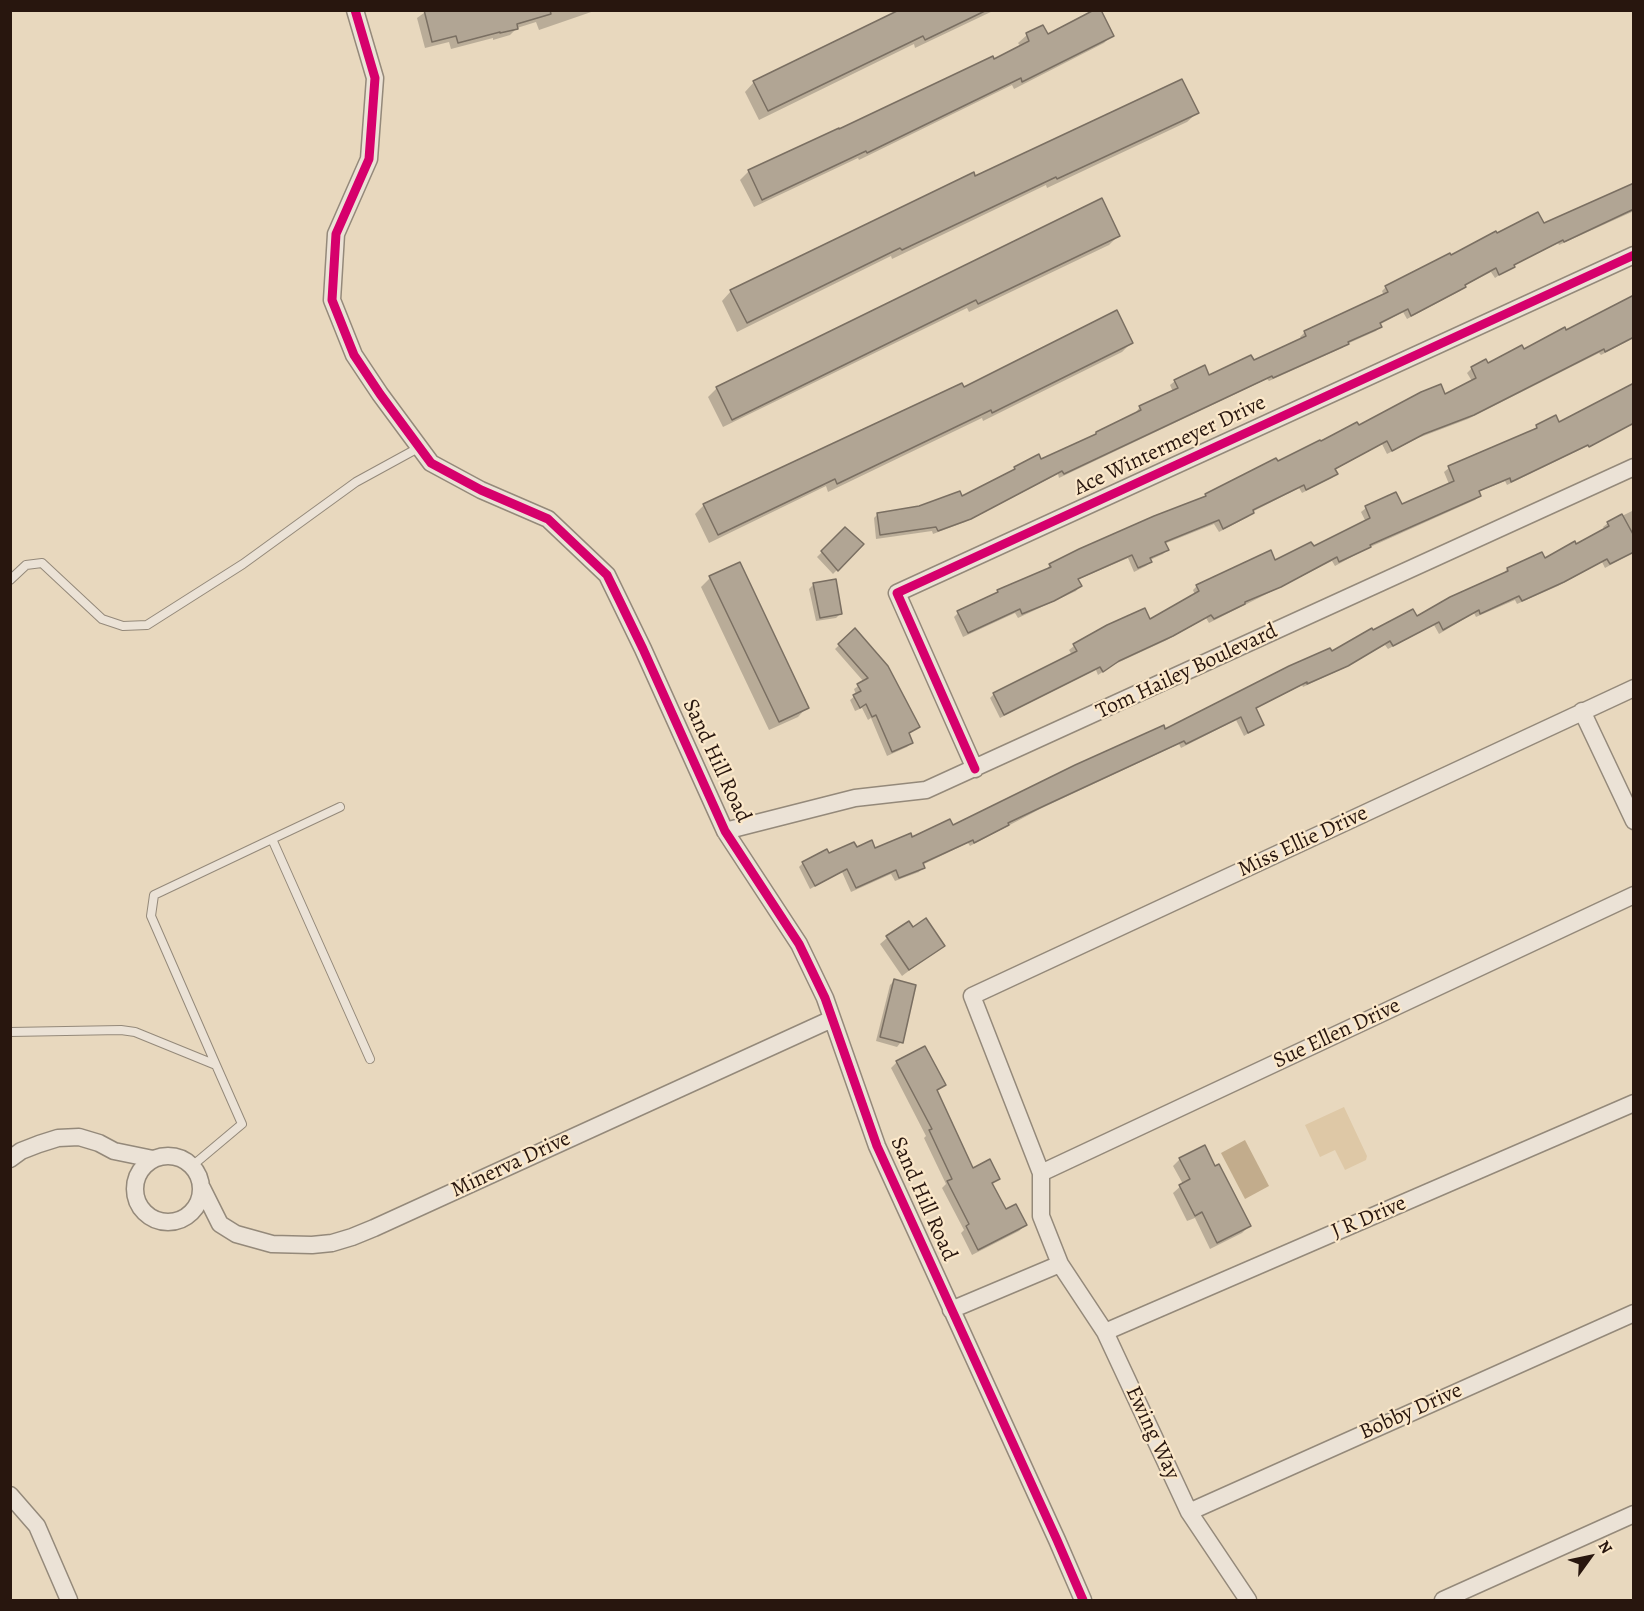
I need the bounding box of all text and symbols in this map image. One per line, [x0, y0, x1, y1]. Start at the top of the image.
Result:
street label: Ace Wintermeyer Drive [1070, 390, 1270, 502]
street label: Tom Hailey Boulevard [1092, 618, 1282, 726]
street label: Sand Hill Road [676, 695, 756, 827]
street label: Miss Ellie Drive [1234, 800, 1372, 884]
street label: Sue Ellen Drive [1269, 993, 1405, 1075]
street label: Minerva Drive [447, 1126, 575, 1204]
street label: Sand Hill Road [884, 1133, 962, 1265]
street label: J R Drive [1328, 1190, 1410, 1246]
street label: Bobby Drive [1356, 1378, 1466, 1446]
street label: Ewing Way [1119, 1382, 1185, 1484]
north arrow [1560, 1527, 1620, 1587]
text: N [1593, 1536, 1617, 1558]

